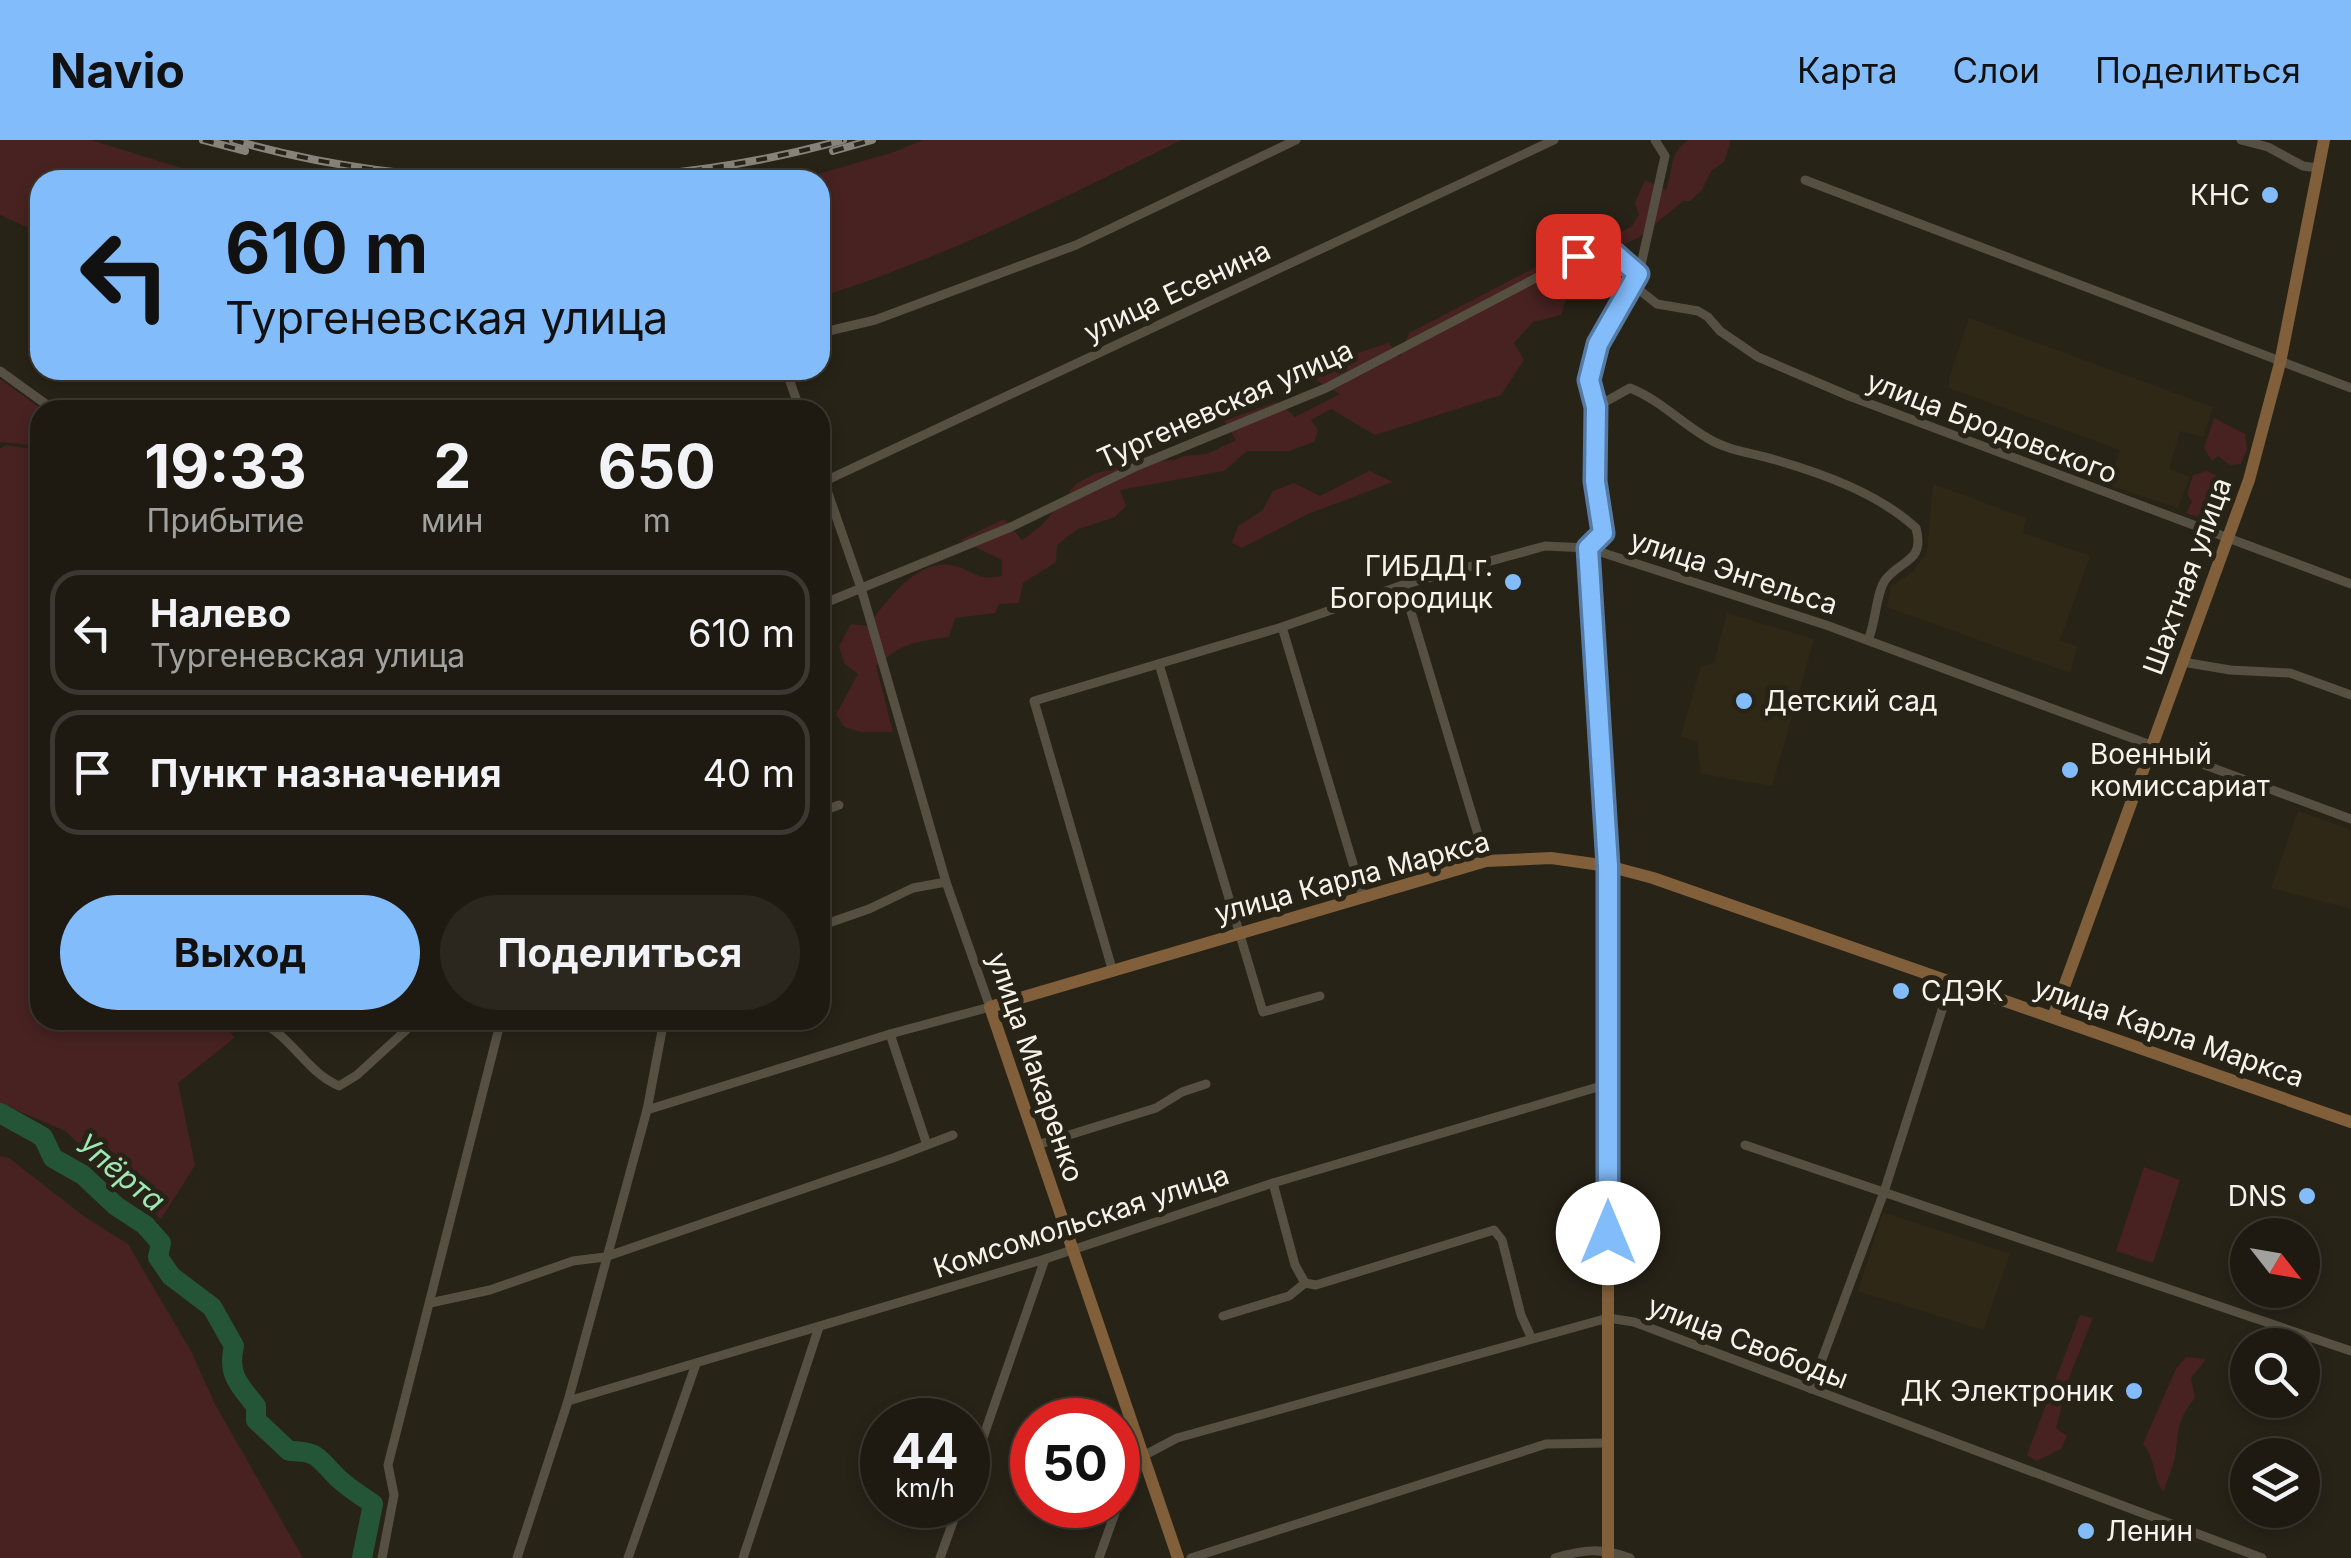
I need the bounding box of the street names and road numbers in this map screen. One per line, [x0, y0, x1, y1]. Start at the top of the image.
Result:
street label: улица Есенина [1078, 233, 1276, 349]
street label: Тургеневская улица [1092, 332, 1358, 476]
street label: улица Бродовского [1862, 364, 2122, 490]
street label: Шахтная улица [2136, 473, 2238, 679]
street label: улица Энгельса [1626, 522, 1842, 622]
street label: улица Карла Маркса [1211, 824, 1493, 930]
street label: улица Макаренко [981, 948, 1091, 1186]
street label: улица Карла Маркса [2029, 970, 2309, 1094]
street label: Комсомольская улица [929, 1157, 1233, 1285]
street label: улица Свободы [1643, 1288, 1853, 1396]

